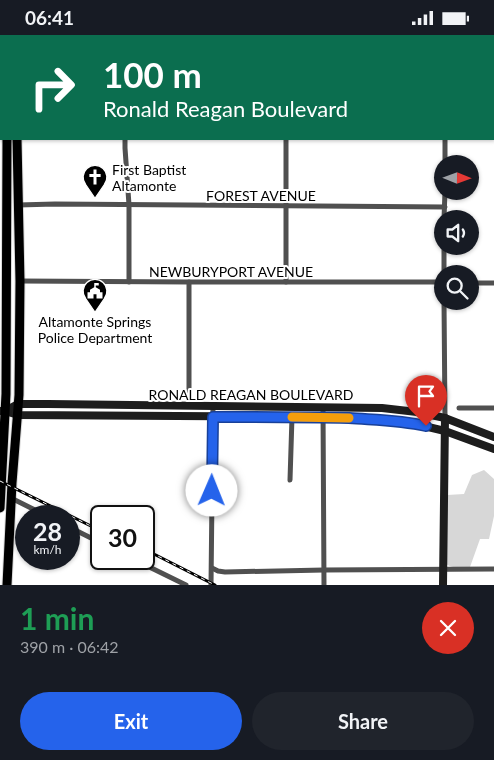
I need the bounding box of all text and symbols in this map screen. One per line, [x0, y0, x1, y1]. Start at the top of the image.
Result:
text: 06:41 [25, 6, 74, 29]
text: 100 m [103, 53, 202, 95]
icon: right [20, 55, 85, 120]
text: Ronald Reagan Boulevard [103, 95, 348, 122]
north arrow [434, 155, 479, 200]
map controls [434, 155, 479, 310]
place label: First Baptist Altamonte [112, 161, 186, 194]
church icon: First Baptist Altamonte [82, 164, 108, 198]
street label: FOREST AVENUE [206, 187, 316, 204]
button: sound [434, 210, 479, 255]
street label: NEWBURYPORT AVENUE [149, 263, 313, 280]
button: search [434, 265, 479, 310]
public building icon: Altamonte Springs Police Department [82, 278, 108, 312]
place label: Altamonte Springs Police Department [38, 313, 152, 346]
pin [405, 375, 447, 426]
icon: arrive [412, 382, 440, 410]
street label: RONALD REAGAN BOULEVARD [149, 386, 353, 403]
position arrow [185, 464, 237, 516]
speed limit sign: 30 [90, 505, 155, 570]
text: 28 [33, 516, 62, 546]
text: km/h [33, 542, 62, 557]
text: 1 min [20, 600, 94, 636]
button: close [422, 602, 474, 654]
text: 390 m · 06:42 [20, 637, 119, 656]
button: Exit [20, 692, 242, 750]
button: Share [252, 692, 474, 750]

